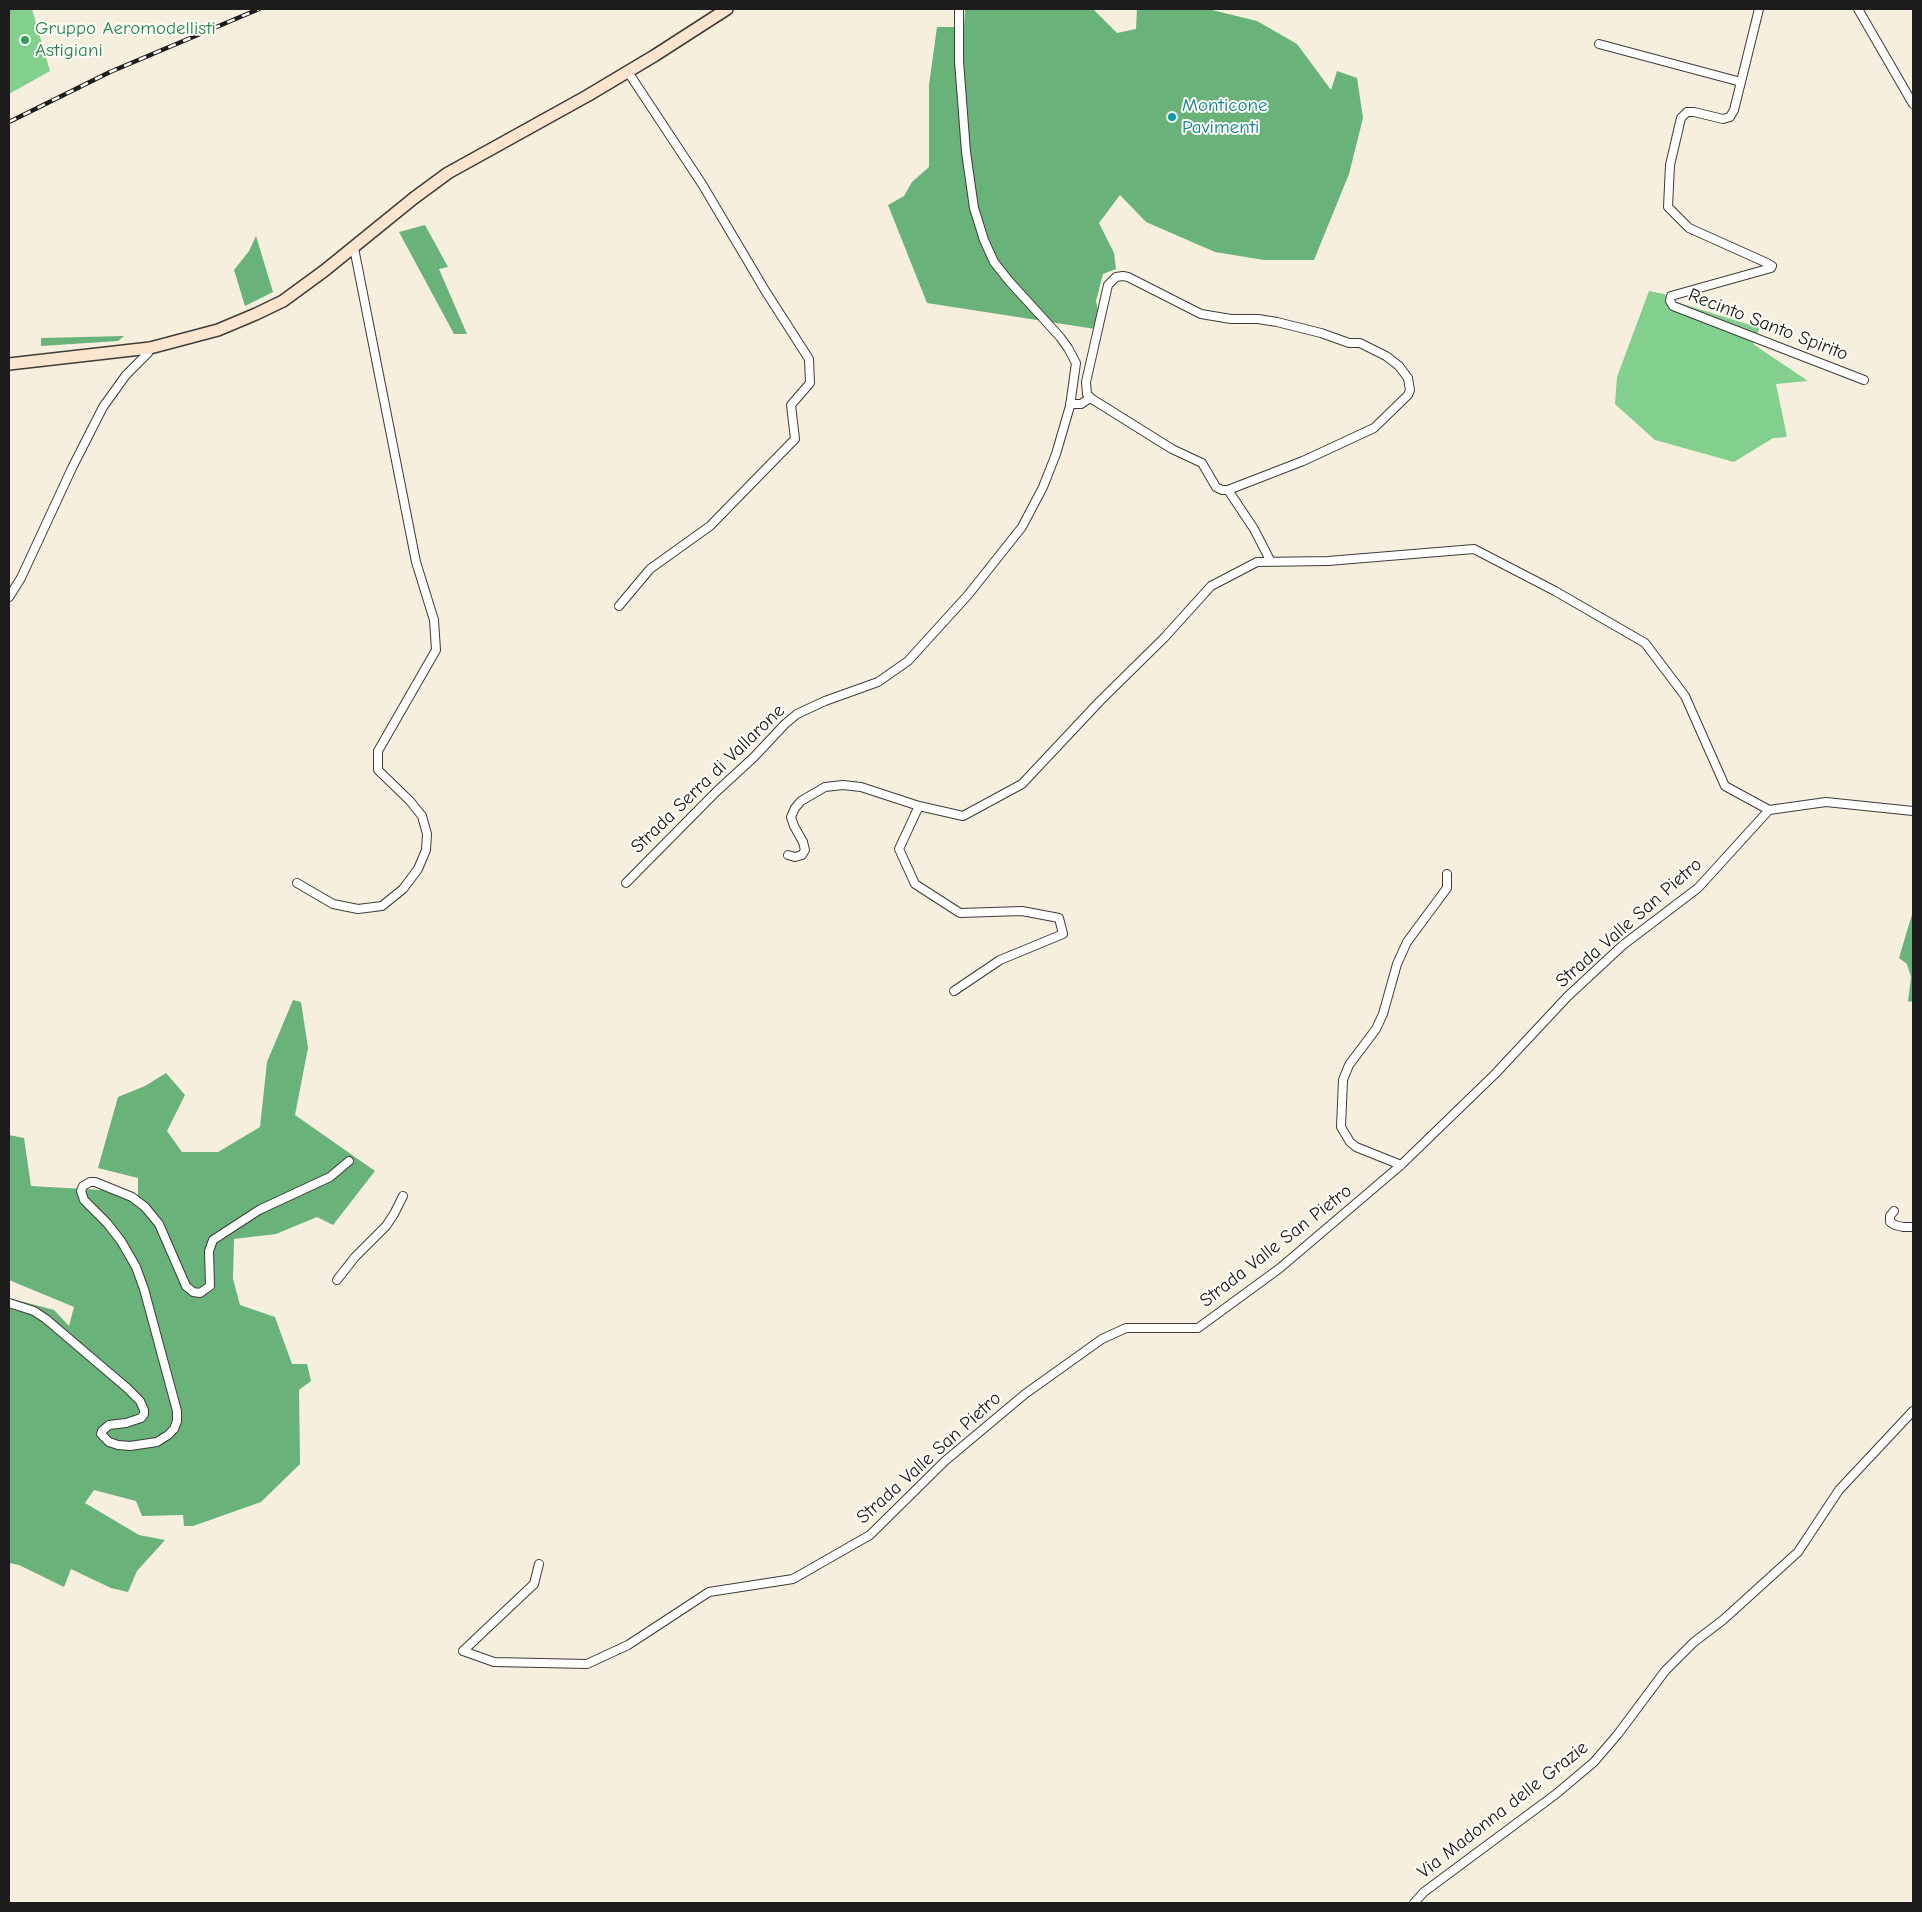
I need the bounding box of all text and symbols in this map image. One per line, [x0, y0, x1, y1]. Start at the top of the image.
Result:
place label: Gruppo Aeromodellisti Astigiani [35, 18, 216, 62]
marker: Gruppo Aeromodellisti Astigiani [19, 34, 31, 46]
place label: Monticone Pavimenti [1182, 95, 1267, 139]
marker: Monticone Pavimenti [1166, 111, 1178, 123]
street label: Recinto Santo Spirito [1685, 284, 1851, 366]
street label: Strada Serra di Vallarone [626, 700, 790, 858]
street label: Strada Valle San Pietro [1551, 853, 1707, 993]
street label: Strada Valle San Pietro [1195, 1180, 1357, 1312]
street label: Strada Valle San Pietro [852, 1387, 1006, 1529]
street label: Via Madonna delle Grazie [1413, 1736, 1593, 1884]

